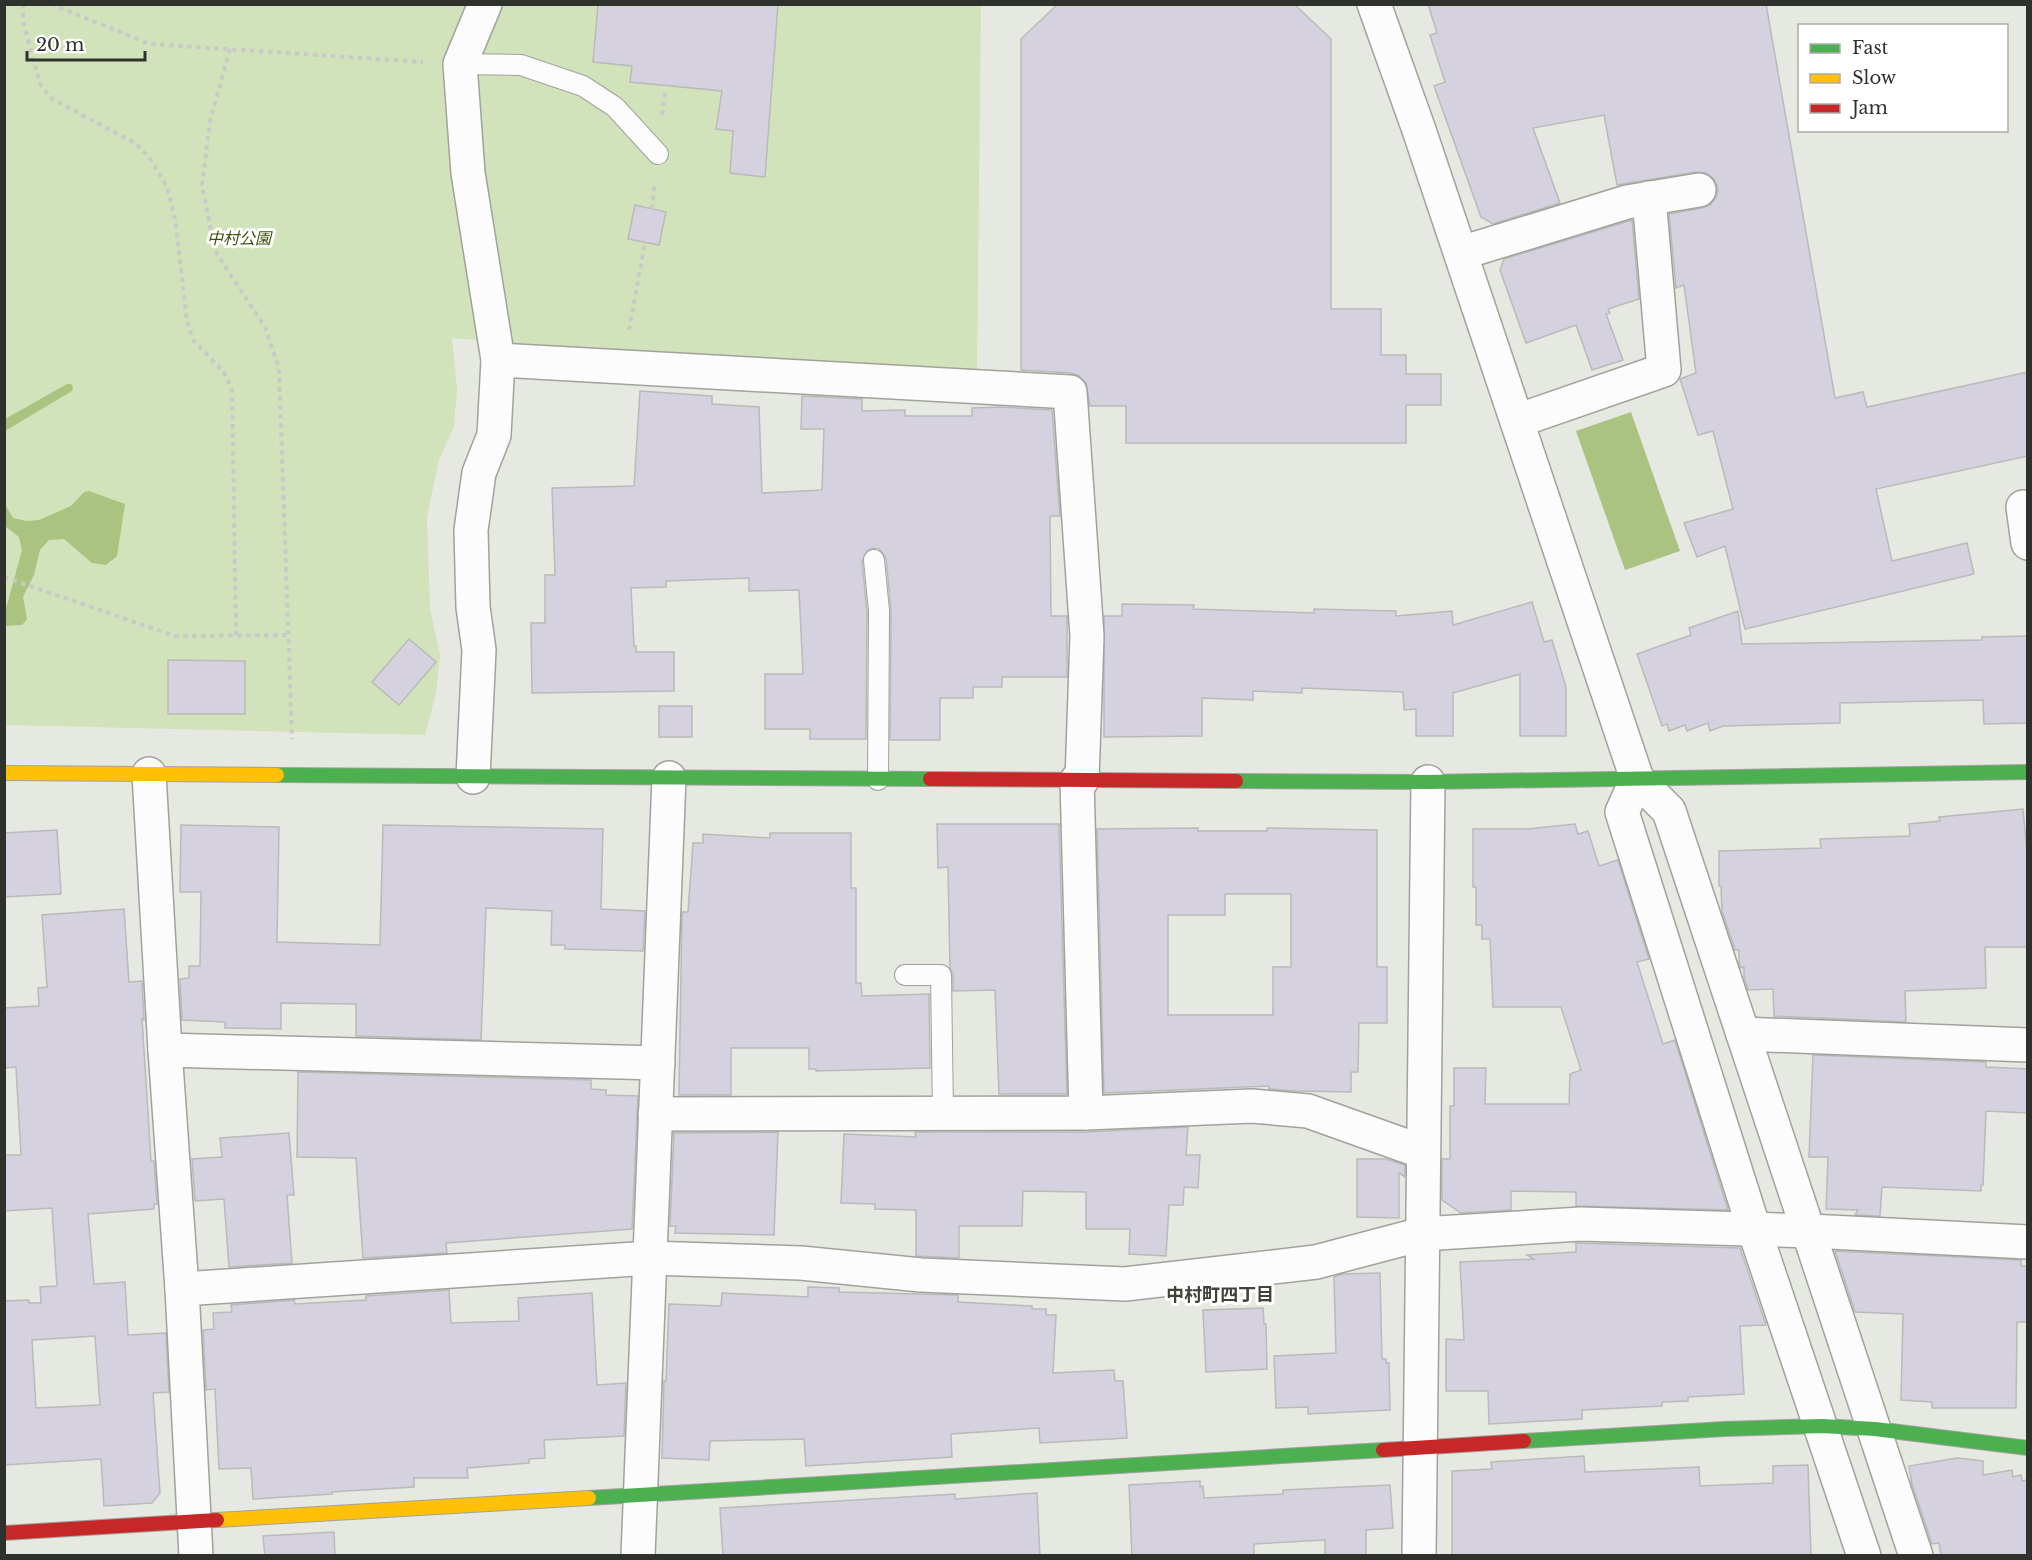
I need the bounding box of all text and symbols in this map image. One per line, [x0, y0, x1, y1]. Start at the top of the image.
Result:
scale bar [27, 24, 146, 62]
legend [1798, 24, 2008, 132]
text: 20 m [36, 34, 84, 56]
text: Fast [1852, 37, 1889, 59]
text: Slow [1852, 67, 1897, 89]
text: Jam [1850, 97, 1888, 119]
park label: 中村公園 [207, 228, 273, 248]
district label: 中村町四丁目 [1166, 1284, 1274, 1306]

